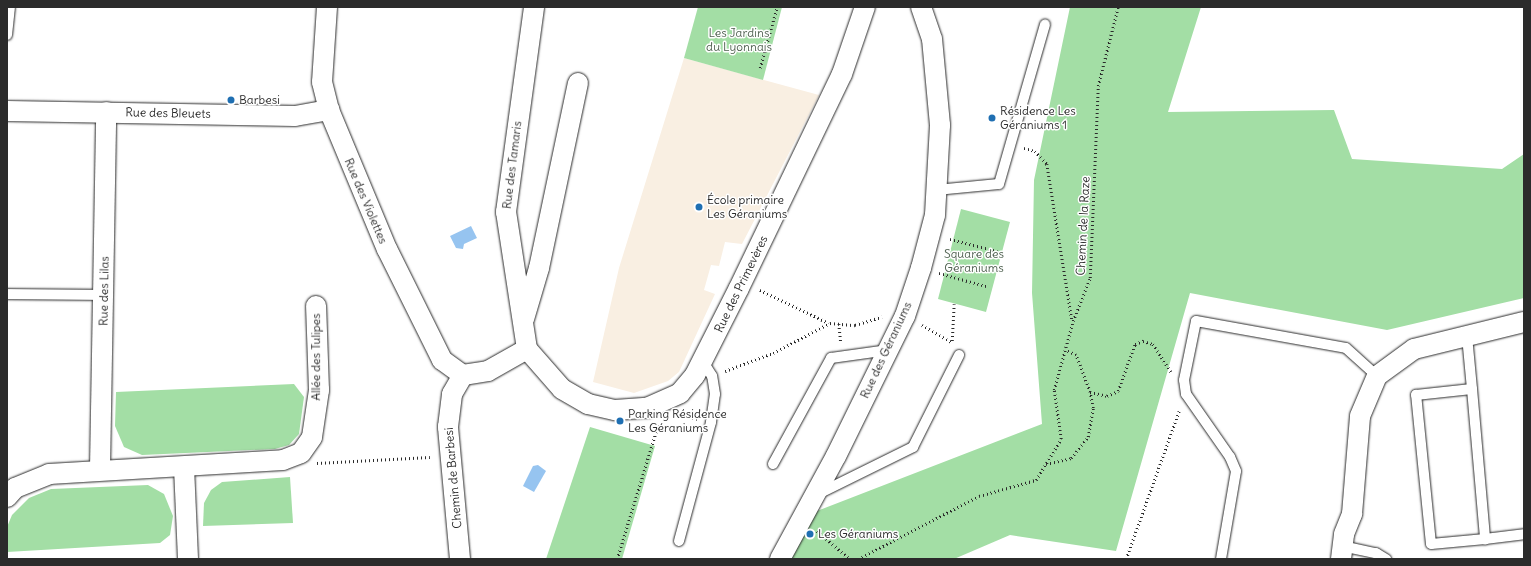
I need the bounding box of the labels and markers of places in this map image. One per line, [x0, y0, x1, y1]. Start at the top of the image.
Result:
place label: Barbesi [239, 93, 280, 107]
marker: Barbesi [226, 95, 236, 105]
place label: Résidence Les Géraniums 1 [1000, 104, 1076, 132]
marker: Résidence Les Géraniums 1 [987, 113, 997, 123]
place label: École primaire Les Géraniums [707, 193, 787, 221]
marker: École primaire Les Géraniums [694, 202, 704, 212]
place label: Parking Résidence Les Géraniums [628, 407, 727, 435]
marker: Parking Résidence Les Géraniums [615, 416, 625, 426]
place label: Les Géraniums [818, 527, 898, 541]
marker: Les Géraniums [805, 529, 815, 539]

